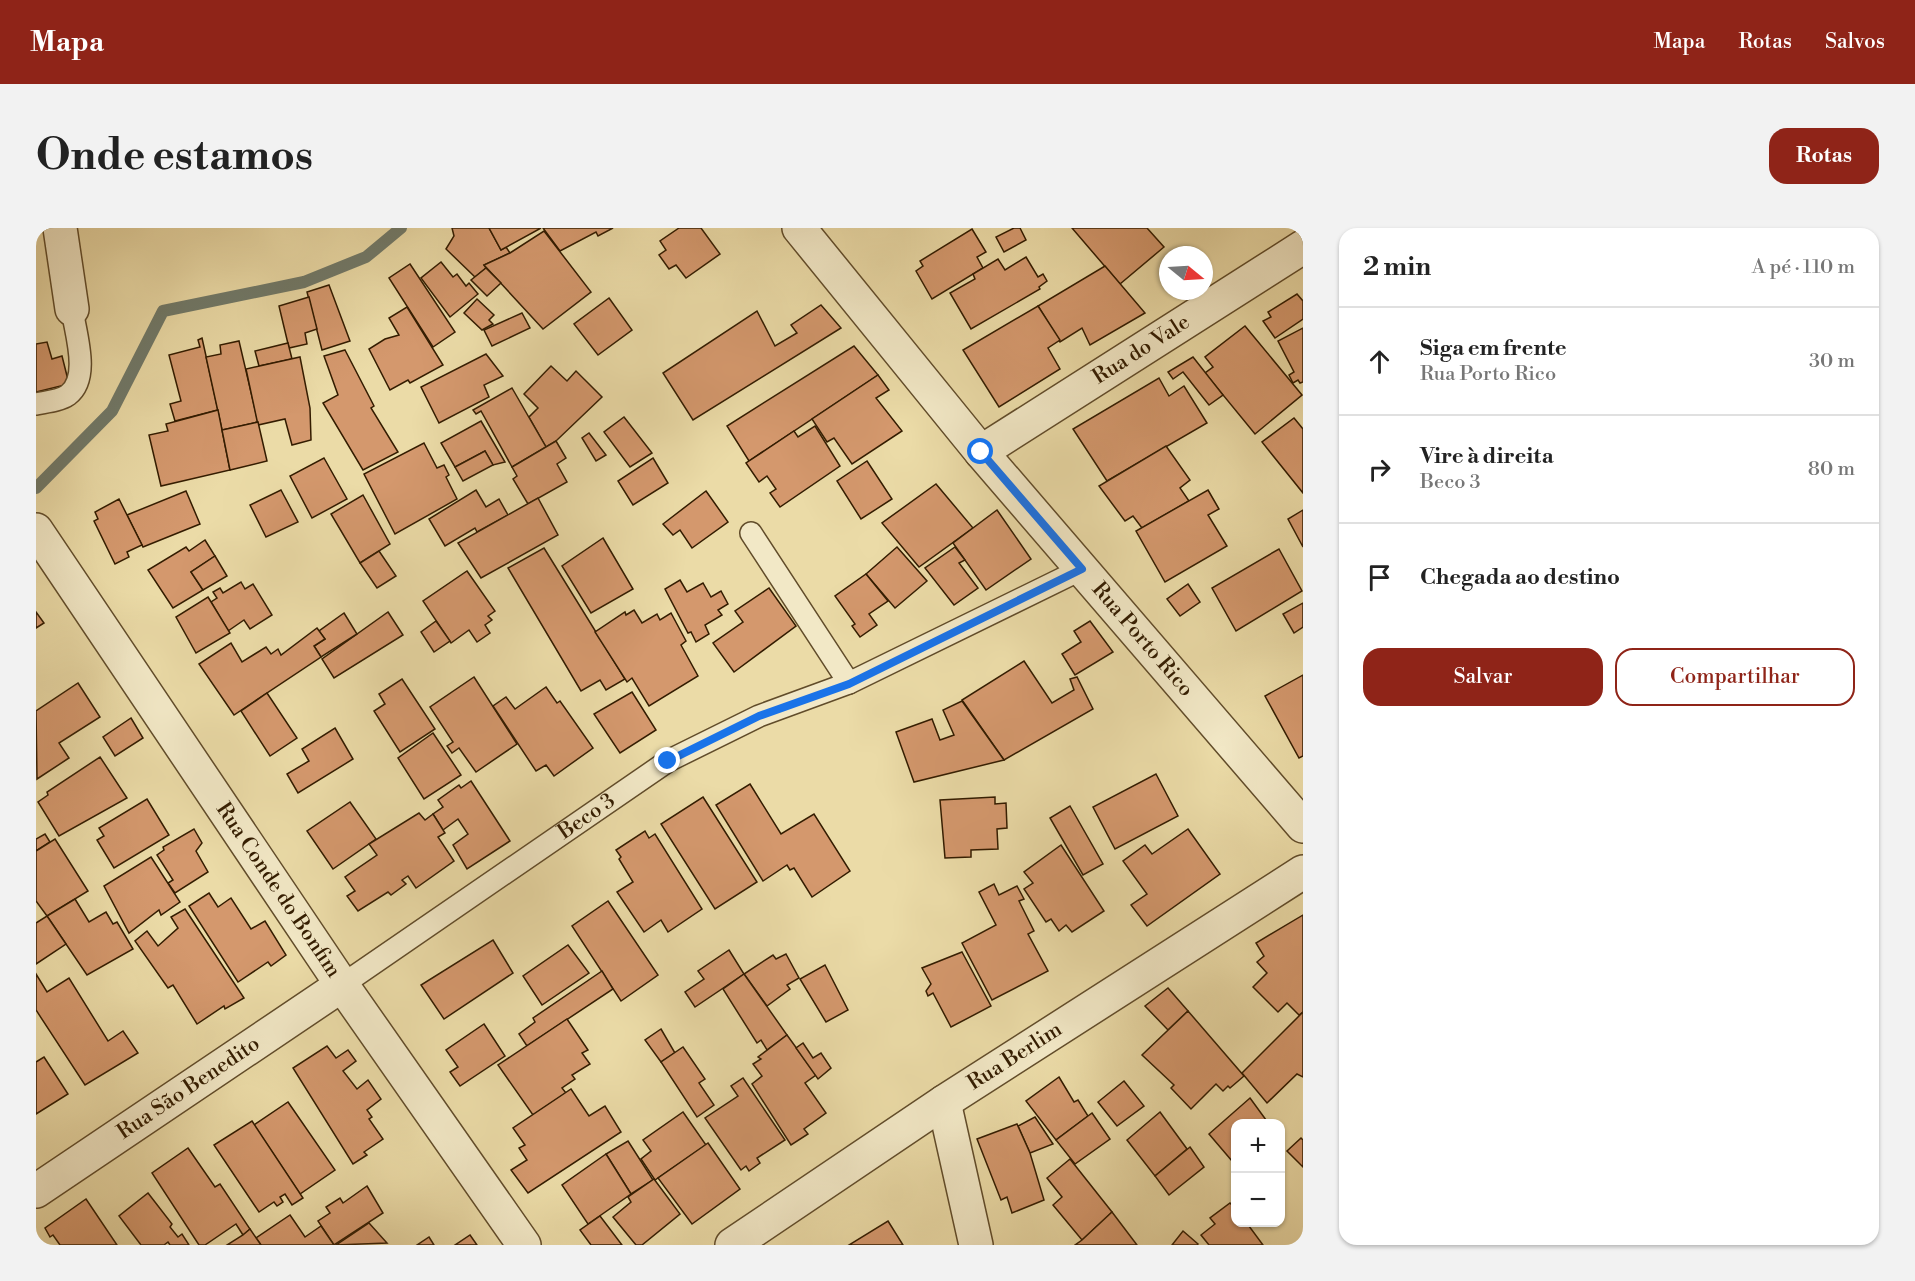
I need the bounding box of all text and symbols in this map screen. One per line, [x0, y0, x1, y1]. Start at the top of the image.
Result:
text: Mapa [30, 25, 104, 60]
text: Mapa [1653, 29, 1705, 55]
text: Rotas [1738, 29, 1792, 55]
text: Salvos [1825, 29, 1885, 55]
button: Rotas [1769, 128, 1879, 184]
text: Onde estamos [36, 130, 313, 183]
north arrow [1159, 246, 1213, 300]
text: 2 min [1363, 251, 1431, 283]
text: A pé · 110 m [1752, 255, 1855, 280]
street label: Rua do Vale [1088, 309, 1195, 391]
text: Siga em frente [1420, 335, 1567, 362]
icon: ahead [1363, 345, 1396, 378]
text: 30 m [1809, 349, 1855, 374]
text: Rua Porto Rico [1420, 362, 1556, 387]
route start [967, 438, 993, 464]
text: Vire à direita [1420, 443, 1554, 470]
icon: right [1363, 453, 1396, 486]
text: 80 m [1808, 457, 1855, 482]
text: Beco 3 [1420, 470, 1481, 495]
icon: arrive [1363, 561, 1396, 594]
text: Chegada ao destino [1420, 564, 1620, 591]
street label: Rua Porto Rico [1086, 577, 1199, 702]
button: Salvar [1363, 648, 1603, 706]
button: Compartilhar [1615, 648, 1855, 706]
route end [654, 747, 680, 773]
street label: Beco 3 [552, 788, 620, 846]
street label: Rua Conde do Bonfim [210, 798, 346, 983]
street label: Rua Berlim [963, 1017, 1067, 1096]
street label: Rua São Benedito [112, 1031, 265, 1146]
map controls [1231, 1119, 1285, 1227]
button: + [1231, 1119, 1285, 1173]
button: − [1231, 1173, 1285, 1227]

